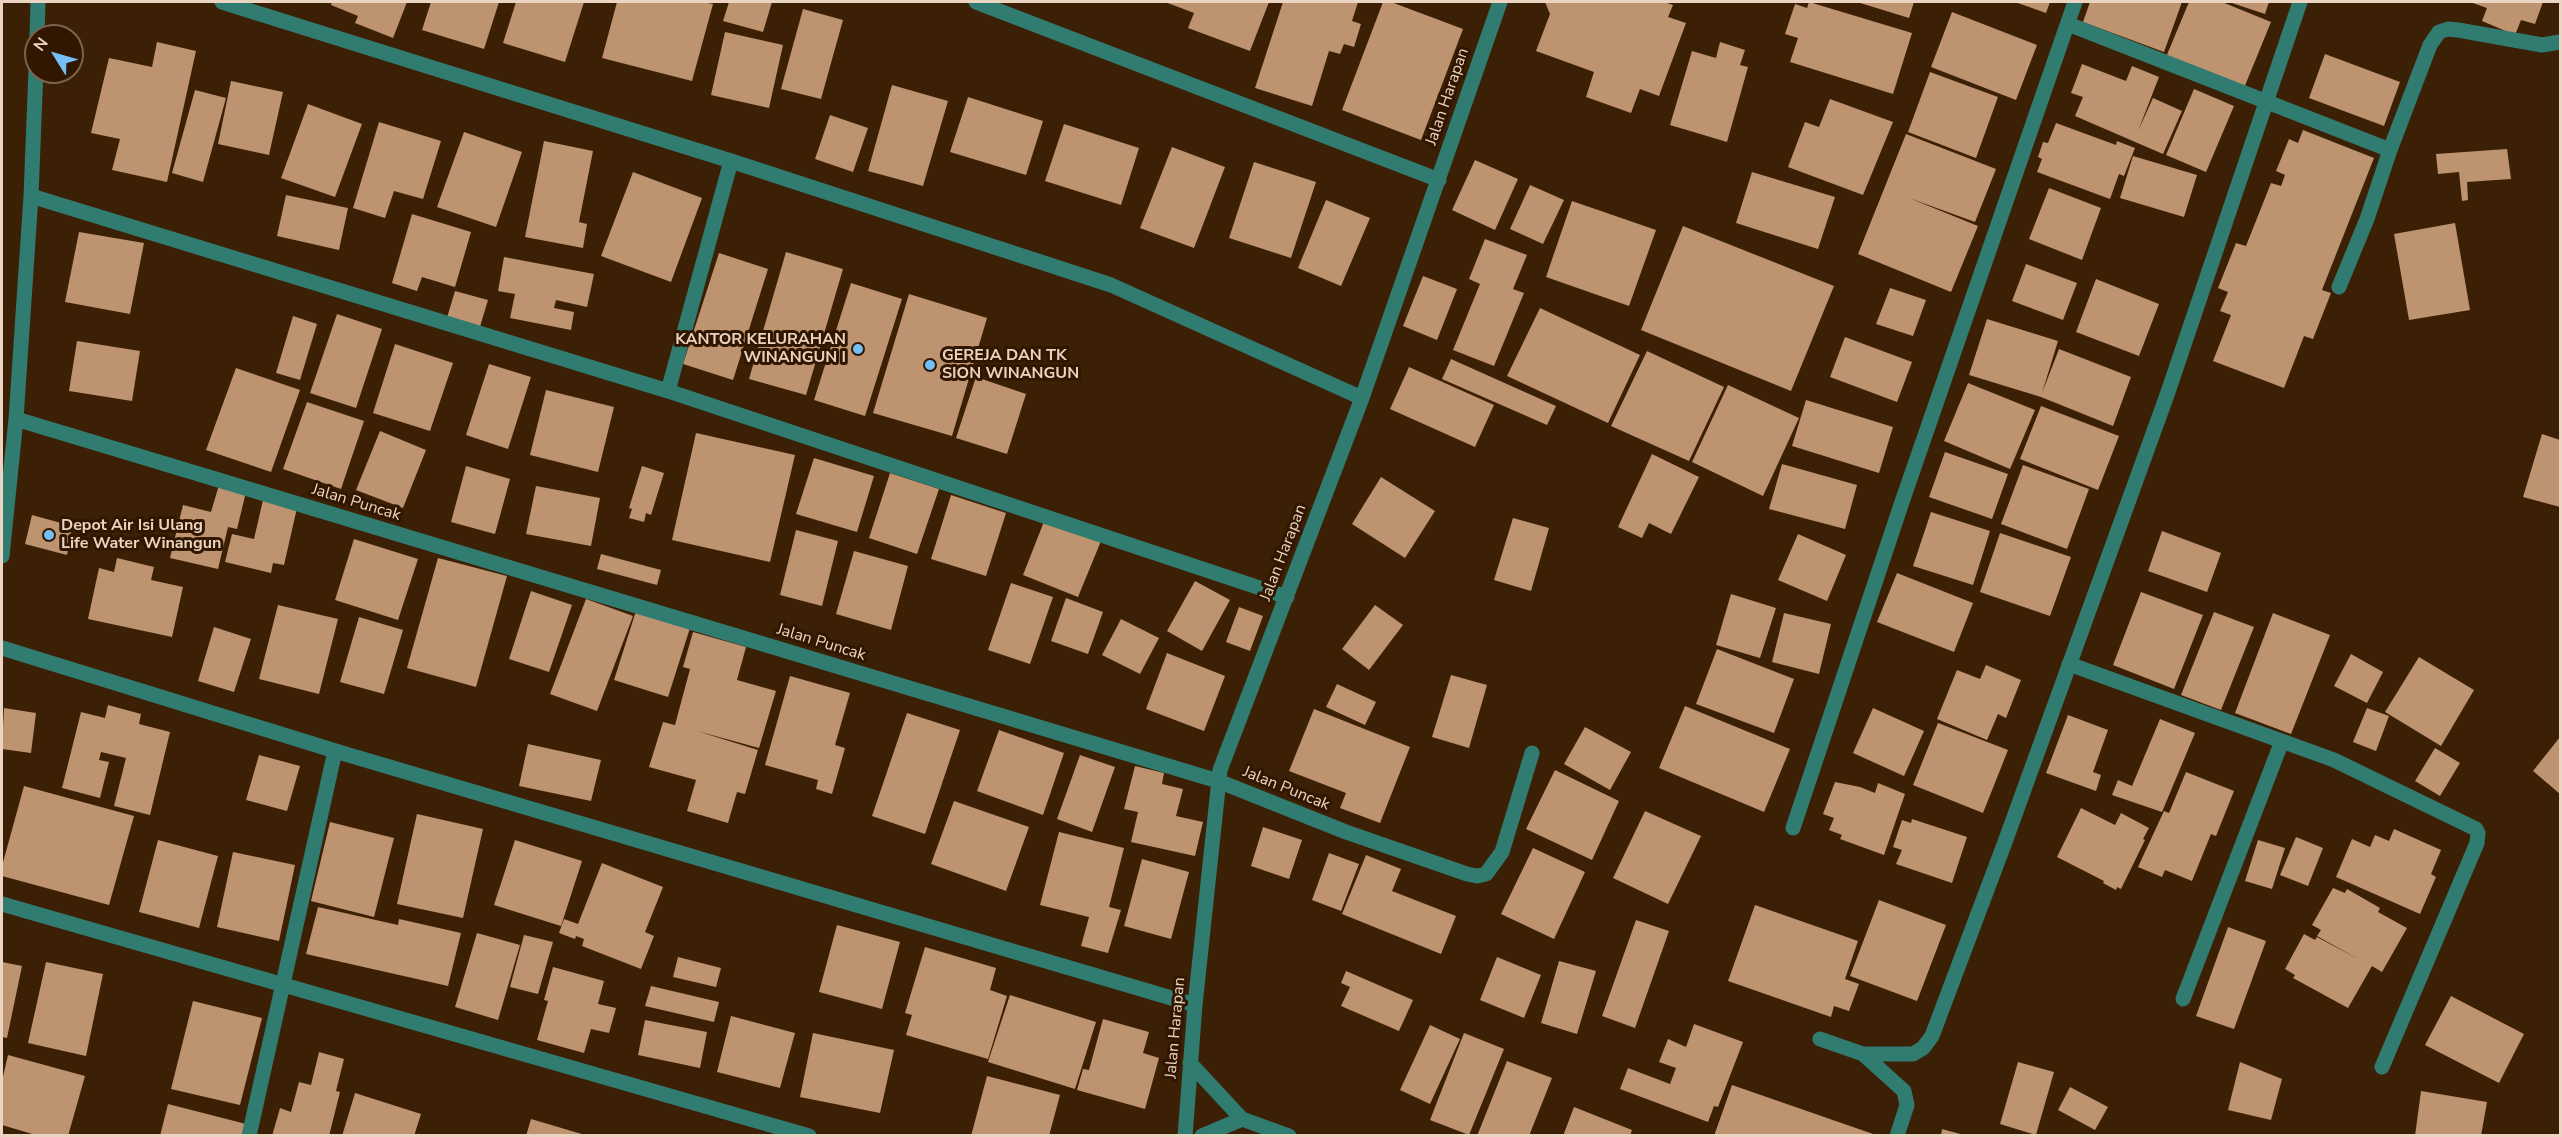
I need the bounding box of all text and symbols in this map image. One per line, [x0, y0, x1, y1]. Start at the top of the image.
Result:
north arrow [24, 24, 84, 84]
text: N [29, 33, 54, 56]
street label: Jalan Harapan [1422, 46, 1474, 148]
place label: KANTOR KELURAHAN WINANGUN I [675, 330, 846, 368]
marker: KANTOR KELURAHAN WINANGUN I [851, 342, 865, 356]
place label: GEREJA DAN TK SION WINANGUN [942, 346, 1079, 384]
marker: GEREJA DAN TK SION WINANGUN [923, 358, 937, 372]
street label: Jalan Puncak [309, 480, 403, 526]
street label: Jalan Harapan [1257, 502, 1311, 604]
place label: Depot Air Isi Ulang Life Water Winangun [61, 516, 221, 554]
marker: Depot Air Isi Ulang Life Water Winangun [42, 528, 56, 542]
street label: Jalan Puncak [774, 620, 868, 666]
street label: Jalan Puncak [1240, 763, 1332, 815]
street label: Jalan Harapan [1162, 976, 1190, 1080]

